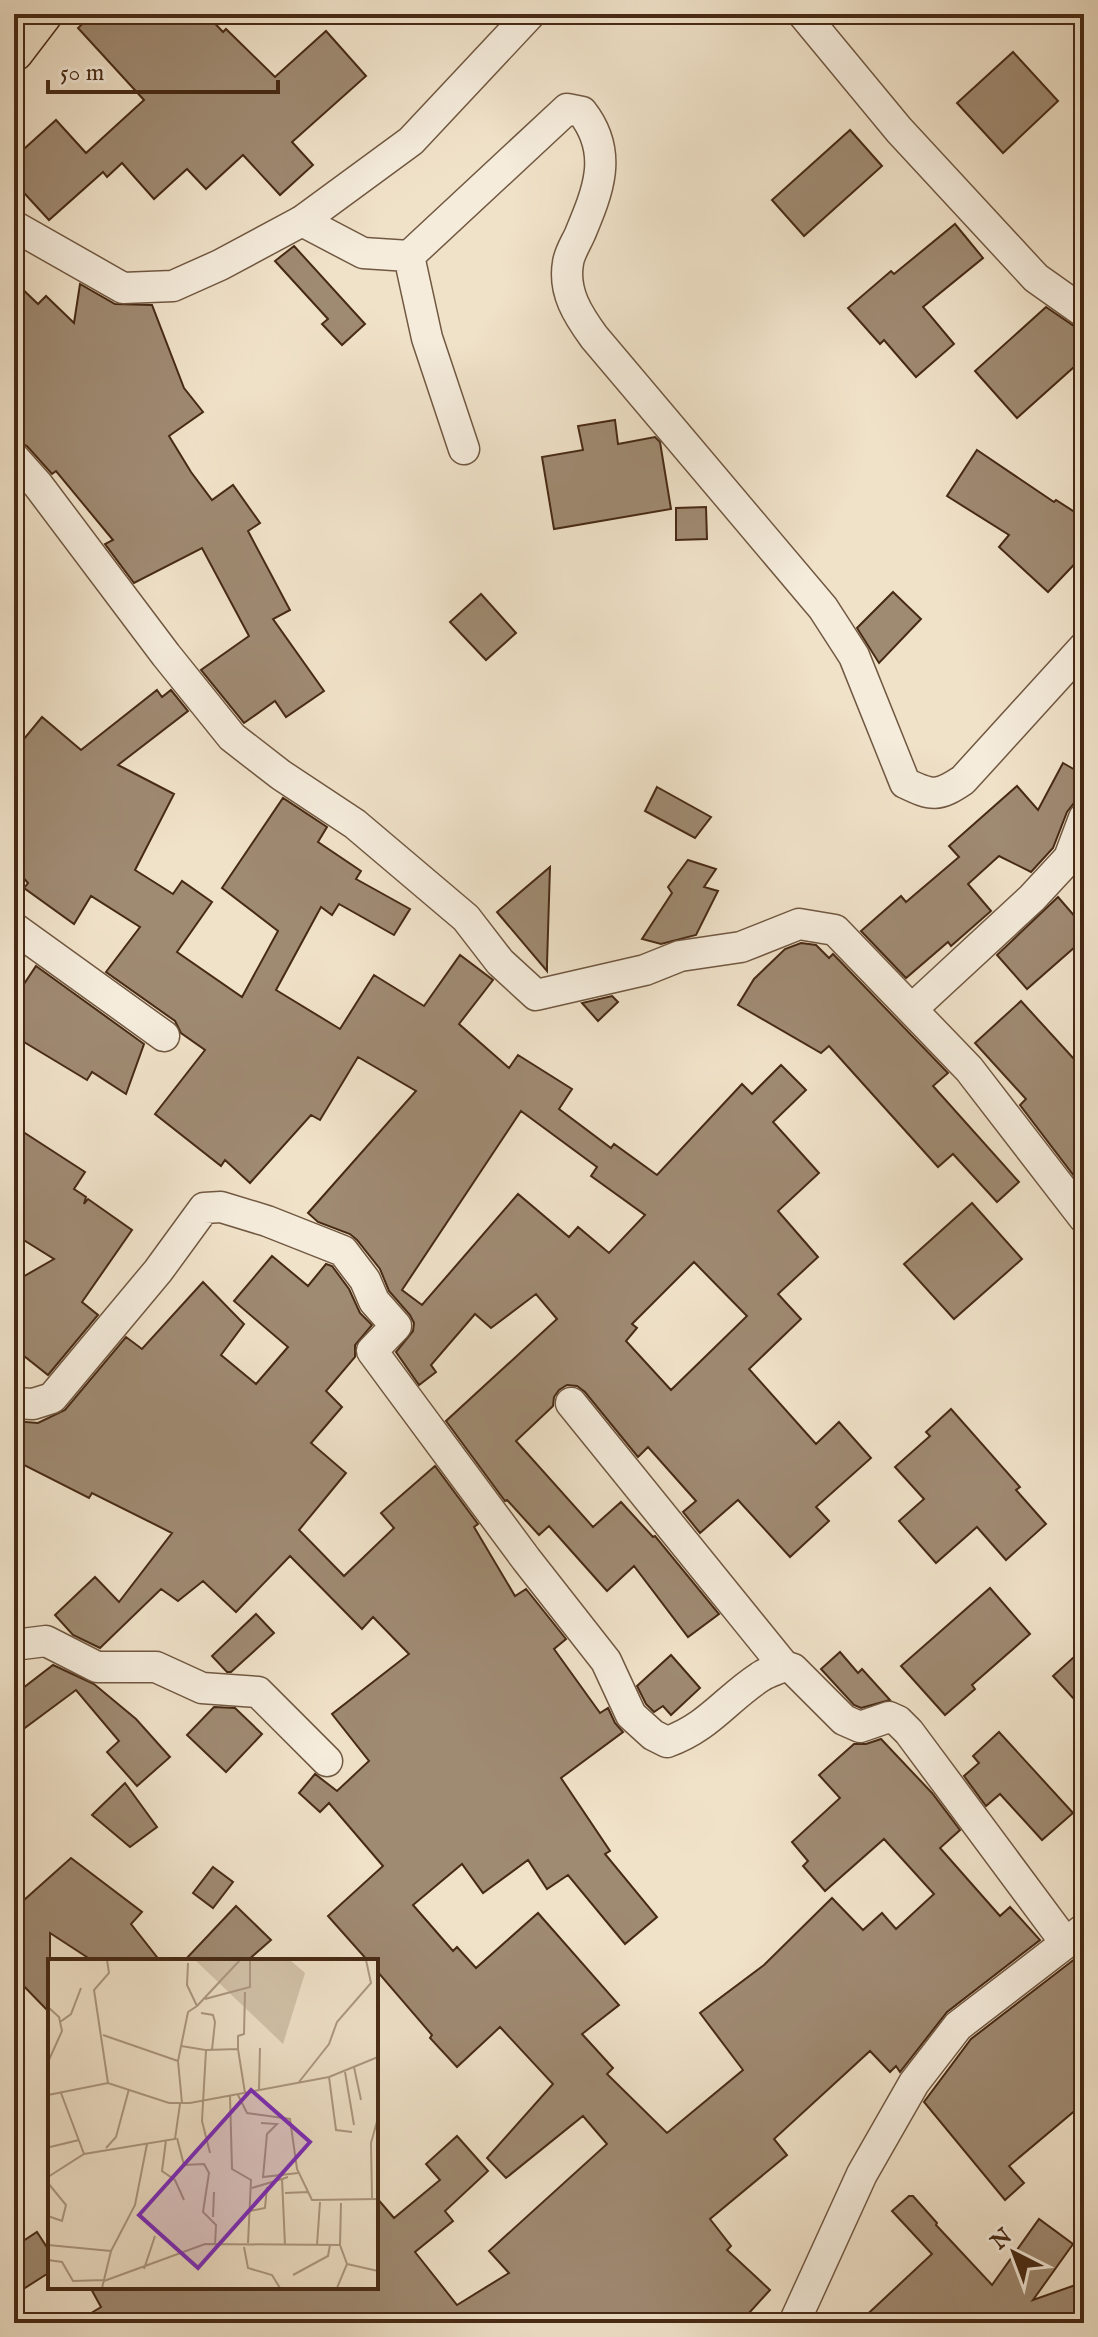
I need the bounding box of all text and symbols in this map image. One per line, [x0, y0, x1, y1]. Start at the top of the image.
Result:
scale bar [48, 44, 278, 94]
text: 50 m [60, 58, 104, 89]
inset map [48, 1959, 378, 2289]
north arrow [974, 2213, 1054, 2293]
text: N [985, 2223, 1018, 2257]

